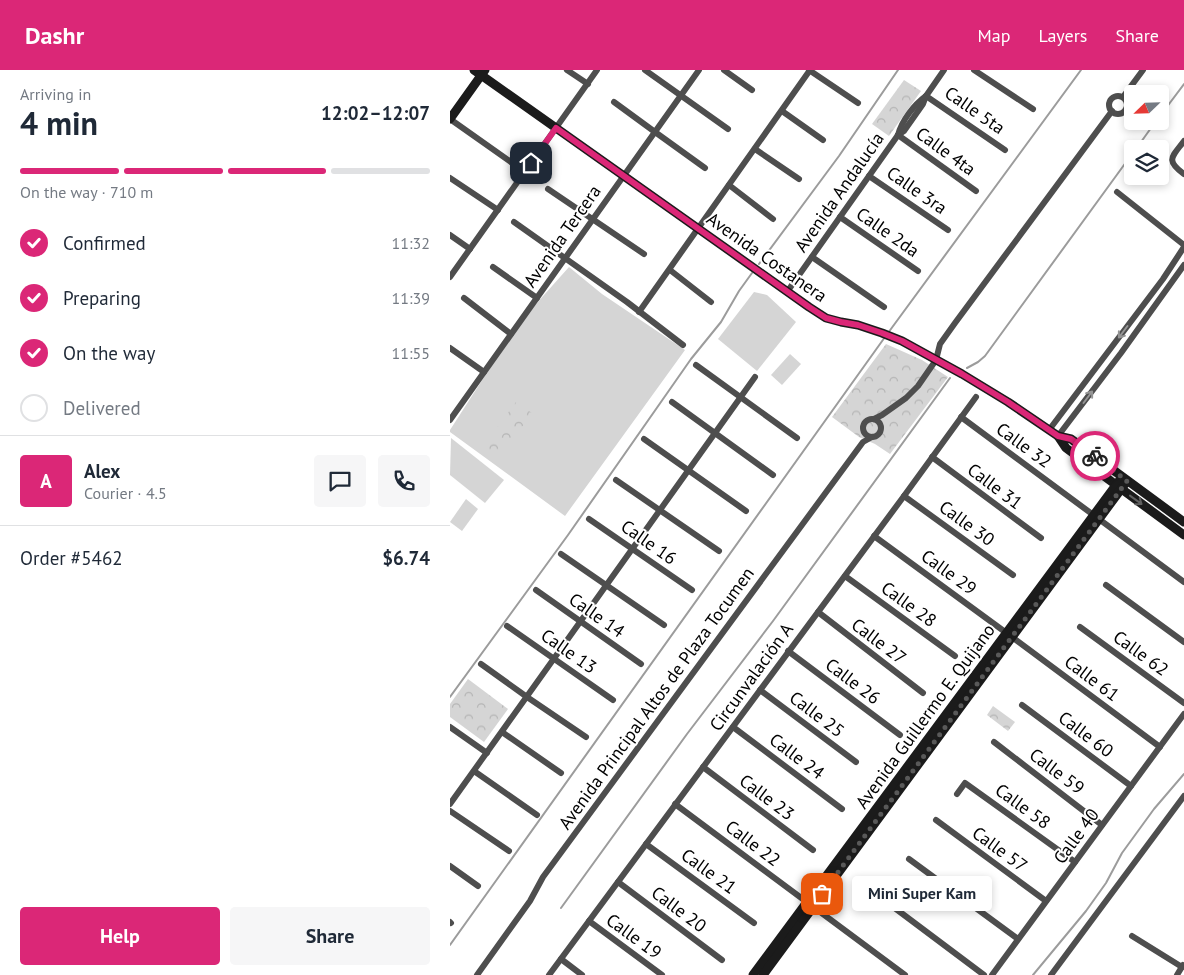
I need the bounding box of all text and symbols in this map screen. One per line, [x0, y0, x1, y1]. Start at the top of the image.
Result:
text: Dashr [25, 20, 84, 51]
text: Map [978, 24, 1010, 47]
text: Layers [1038, 24, 1087, 47]
text: Share [1115, 24, 1159, 47]
street label: Calle 5ta [940, 81, 1010, 139]
text: Arriving in [20, 84, 91, 104]
north arrow [1124, 85, 1169, 130]
map controls [1124, 85, 1169, 185]
text: 12:02–12:07 [321, 101, 430, 125]
text: 4 min [20, 102, 98, 144]
street label: Calle 4ta [912, 122, 980, 180]
street label: Avenida Andalucía [789, 128, 889, 256]
button: layers [1124, 140, 1169, 185]
pin [510, 142, 552, 184]
icon: home [517, 149, 545, 177]
street label: Calle 3ra [882, 161, 952, 219]
street label: Avenida Tercera [518, 180, 606, 292]
text: On the way · 710 m [20, 182, 153, 202]
street label: Calle 2da [852, 202, 924, 262]
street label: Avenida Costanera [702, 207, 832, 307]
icon: check [20, 229, 48, 257]
text: Confirmed [63, 231, 146, 255]
text: 11:32 [392, 233, 430, 253]
icon: check [20, 284, 48, 312]
text: Preparing [63, 286, 141, 310]
text: 11:39 [392, 288, 430, 308]
one-way arrow [1118, 325, 1128, 339]
icon: check [20, 339, 48, 367]
text: On the way [63, 341, 155, 365]
text: 11:55 [392, 343, 430, 363]
one-way arrow [1082, 391, 1093, 404]
text: Delivered [63, 396, 141, 420]
street label: Calle 32 [992, 417, 1056, 473]
courier [1070, 431, 1120, 481]
icon: bike [1081, 442, 1109, 470]
button: chat [314, 455, 366, 507]
button: phone [378, 455, 430, 507]
street label: Calle 31 [963, 458, 1027, 514]
text: Alex [84, 459, 120, 483]
text: A [40, 469, 52, 493]
text: Courier · 4.5 [84, 483, 167, 503]
street label: Calle 30 [935, 495, 999, 551]
one-way arrow [1129, 495, 1143, 505]
street label: Calle 16 [617, 515, 681, 569]
street label: Calle 29 [917, 544, 981, 600]
text: Order #5462 [20, 546, 123, 570]
text: $6.74 [382, 546, 430, 570]
street label: Avenida Principal Altos de Plaza Tocumen [553, 562, 759, 834]
street label: Calle 28 [877, 576, 941, 632]
street label: Calle 14 [565, 588, 630, 643]
street label: Calle 27 [847, 613, 911, 669]
street label: Circunvalación A [704, 618, 798, 735]
street label: Avenida Guillermo E. Quijano [850, 619, 1000, 813]
street label: Calle 13 [537, 624, 601, 678]
street label: Calle 62 [1109, 625, 1173, 681]
street label: Calle 61 [1060, 650, 1124, 706]
street label: Calle 26 [821, 653, 885, 709]
street label: Calle 25 [785, 686, 849, 742]
street label: Calle 60 [1054, 706, 1118, 762]
street label: Calle 24 [765, 728, 829, 784]
street label: Calle 59 [1025, 743, 1089, 799]
street label: Calle 23 [735, 769, 799, 825]
street label: Calle 58 [991, 778, 1055, 834]
street label: Calle 40 [1048, 804, 1104, 868]
street label: Calle 22 [721, 815, 785, 871]
street label: Calle 57 [968, 821, 1032, 877]
street label: Calle 21 [677, 843, 741, 899]
pin [801, 873, 843, 915]
callout: Mini Super Kam [852, 876, 992, 912]
icon: bag [808, 880, 836, 908]
street label: Calle 20 [647, 881, 711, 937]
text: Mini Super Kam [868, 883, 976, 903]
button: Help [20, 907, 220, 965]
button: Share [230, 907, 430, 965]
street label: Calle 19 [602, 908, 666, 964]

